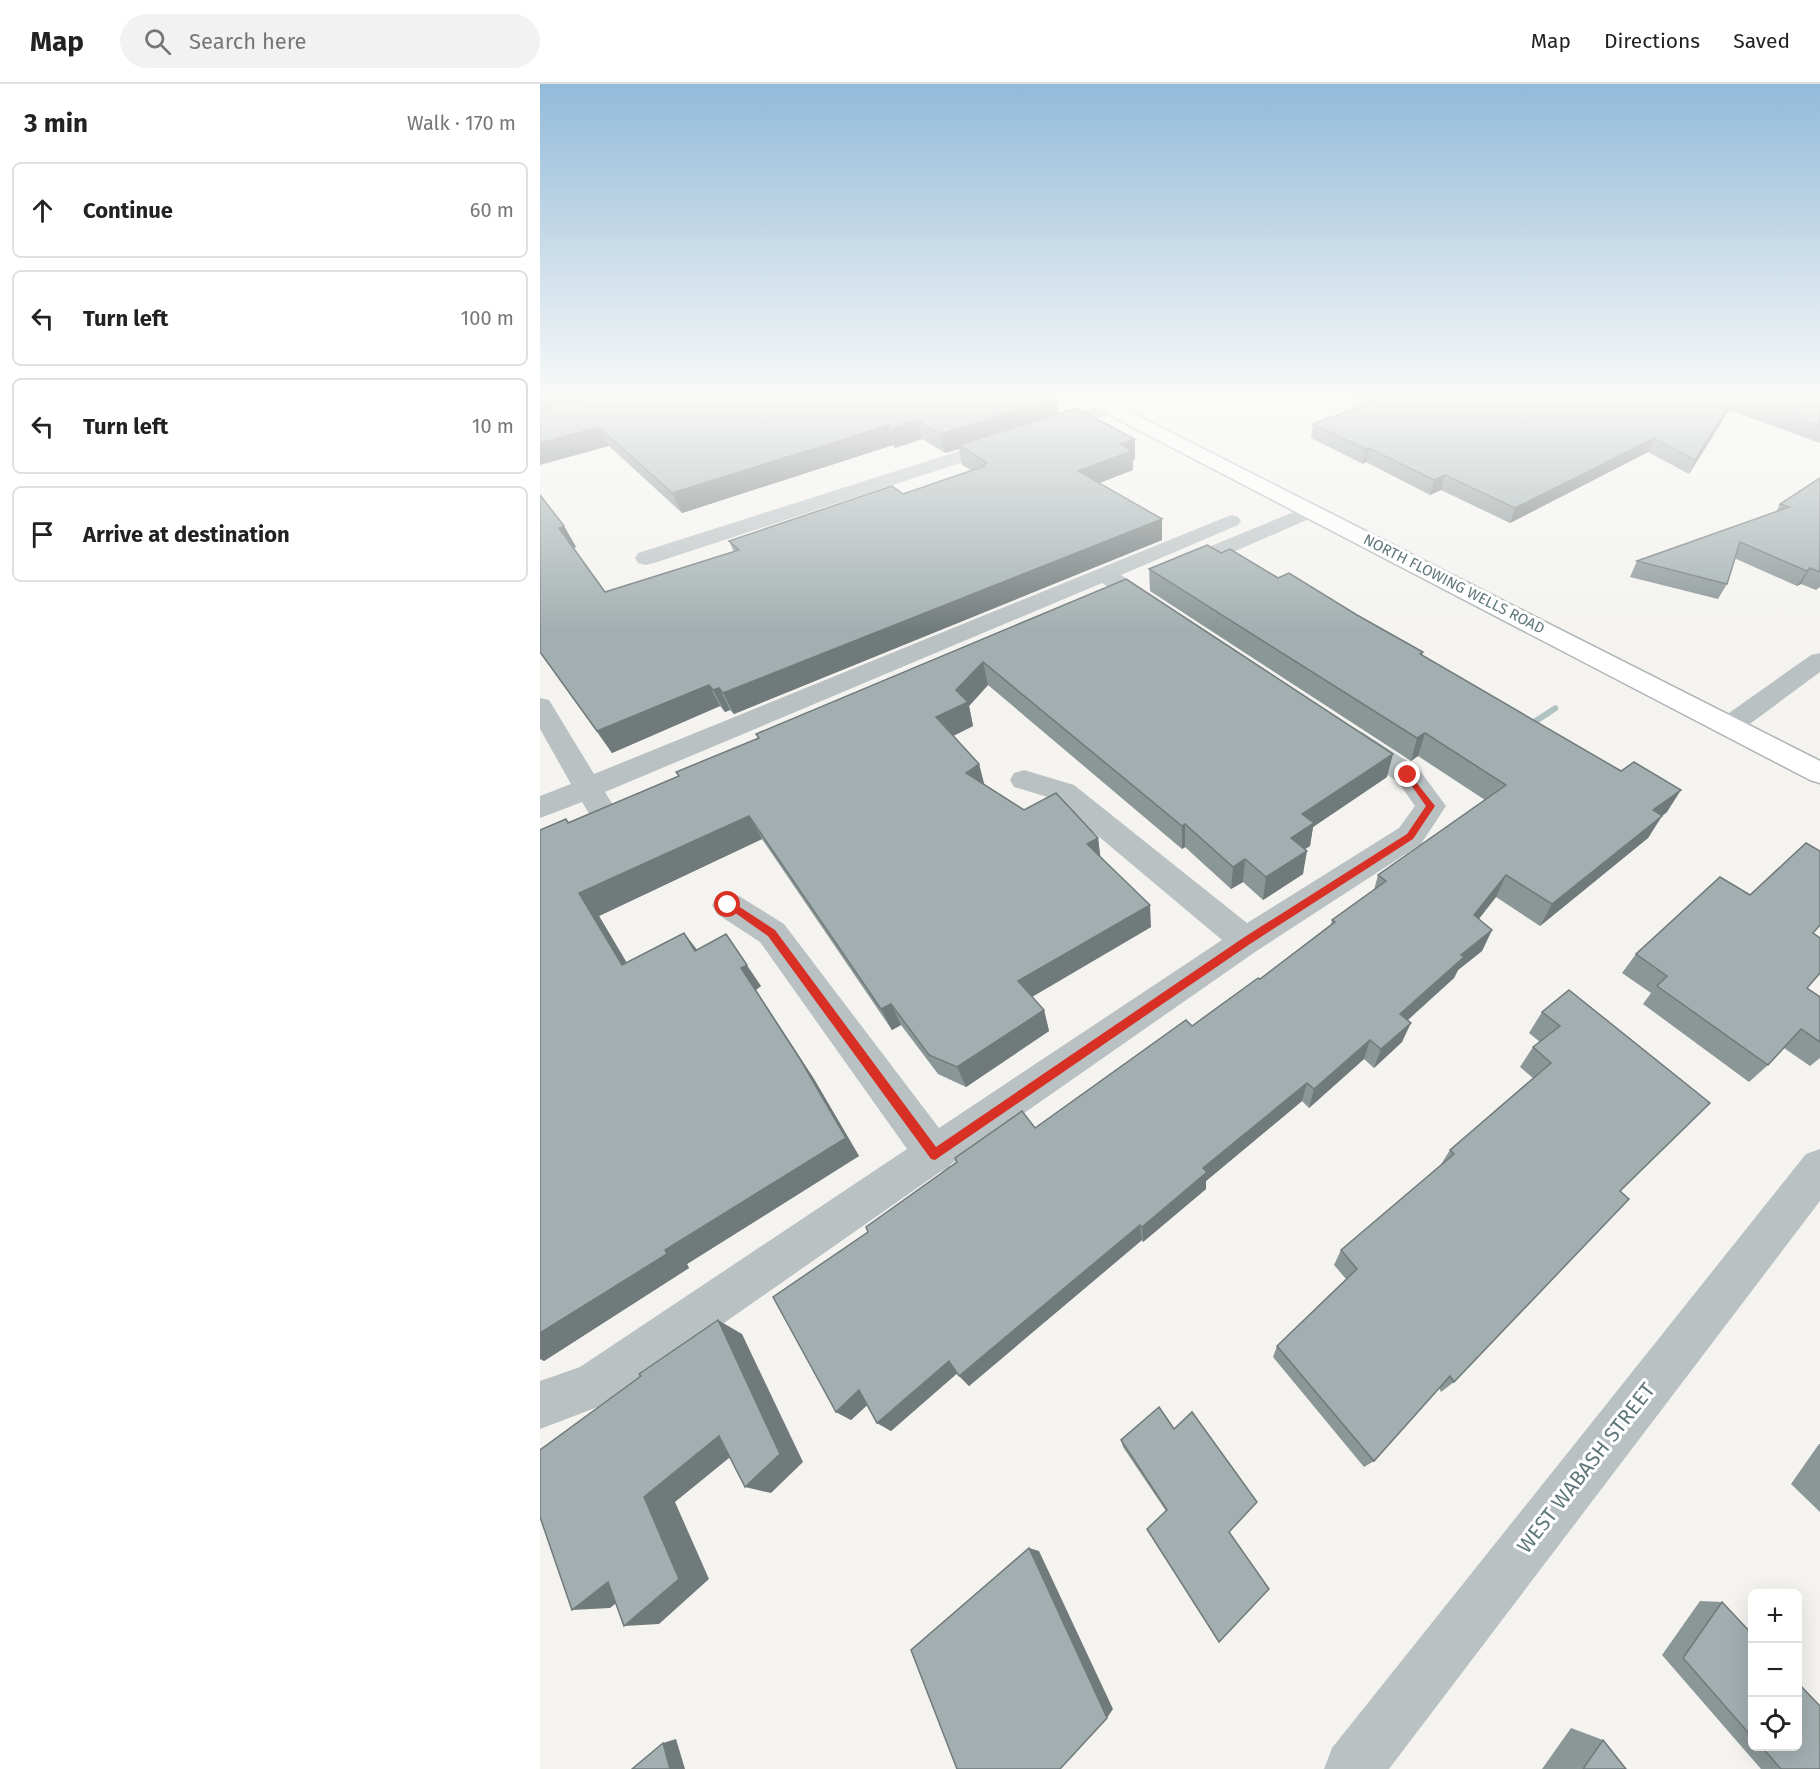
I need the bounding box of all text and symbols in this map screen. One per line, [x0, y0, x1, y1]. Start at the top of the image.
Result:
search box [120, 14, 540, 68]
text: Map [30, 25, 84, 58]
icon: search [141, 25, 174, 58]
text: Search here [189, 28, 307, 55]
text: Map [1531, 28, 1571, 54]
text: Directions [1604, 28, 1700, 54]
text: Saved [1733, 28, 1790, 54]
text: 3 min [24, 108, 88, 139]
text: Walk · 170 m [407, 111, 516, 135]
icon: ahead [26, 194, 59, 227]
text: Continue [83, 197, 173, 224]
text: 60 m [470, 198, 514, 222]
icon: left [26, 302, 59, 335]
text: Turn left [83, 305, 168, 332]
text: 100 m [461, 306, 514, 330]
icon: left [26, 410, 59, 443]
text: Turn left [83, 413, 168, 440]
text: 10 m [472, 414, 514, 438]
icon: arrive [26, 518, 59, 551]
text: Arrive at destination [83, 521, 290, 548]
street label: NORTH FLOWING WELLS ROAD [1360, 530, 1548, 638]
route end [1394, 761, 1420, 787]
route start [714, 891, 740, 917]
street label: WEST WABASH STREET [1511, 1378, 1661, 1558]
map controls [1748, 1589, 1802, 1751]
button: + [1748, 1589, 1802, 1643]
button: − [1748, 1643, 1802, 1697]
button: locate [1748, 1697, 1802, 1751]

